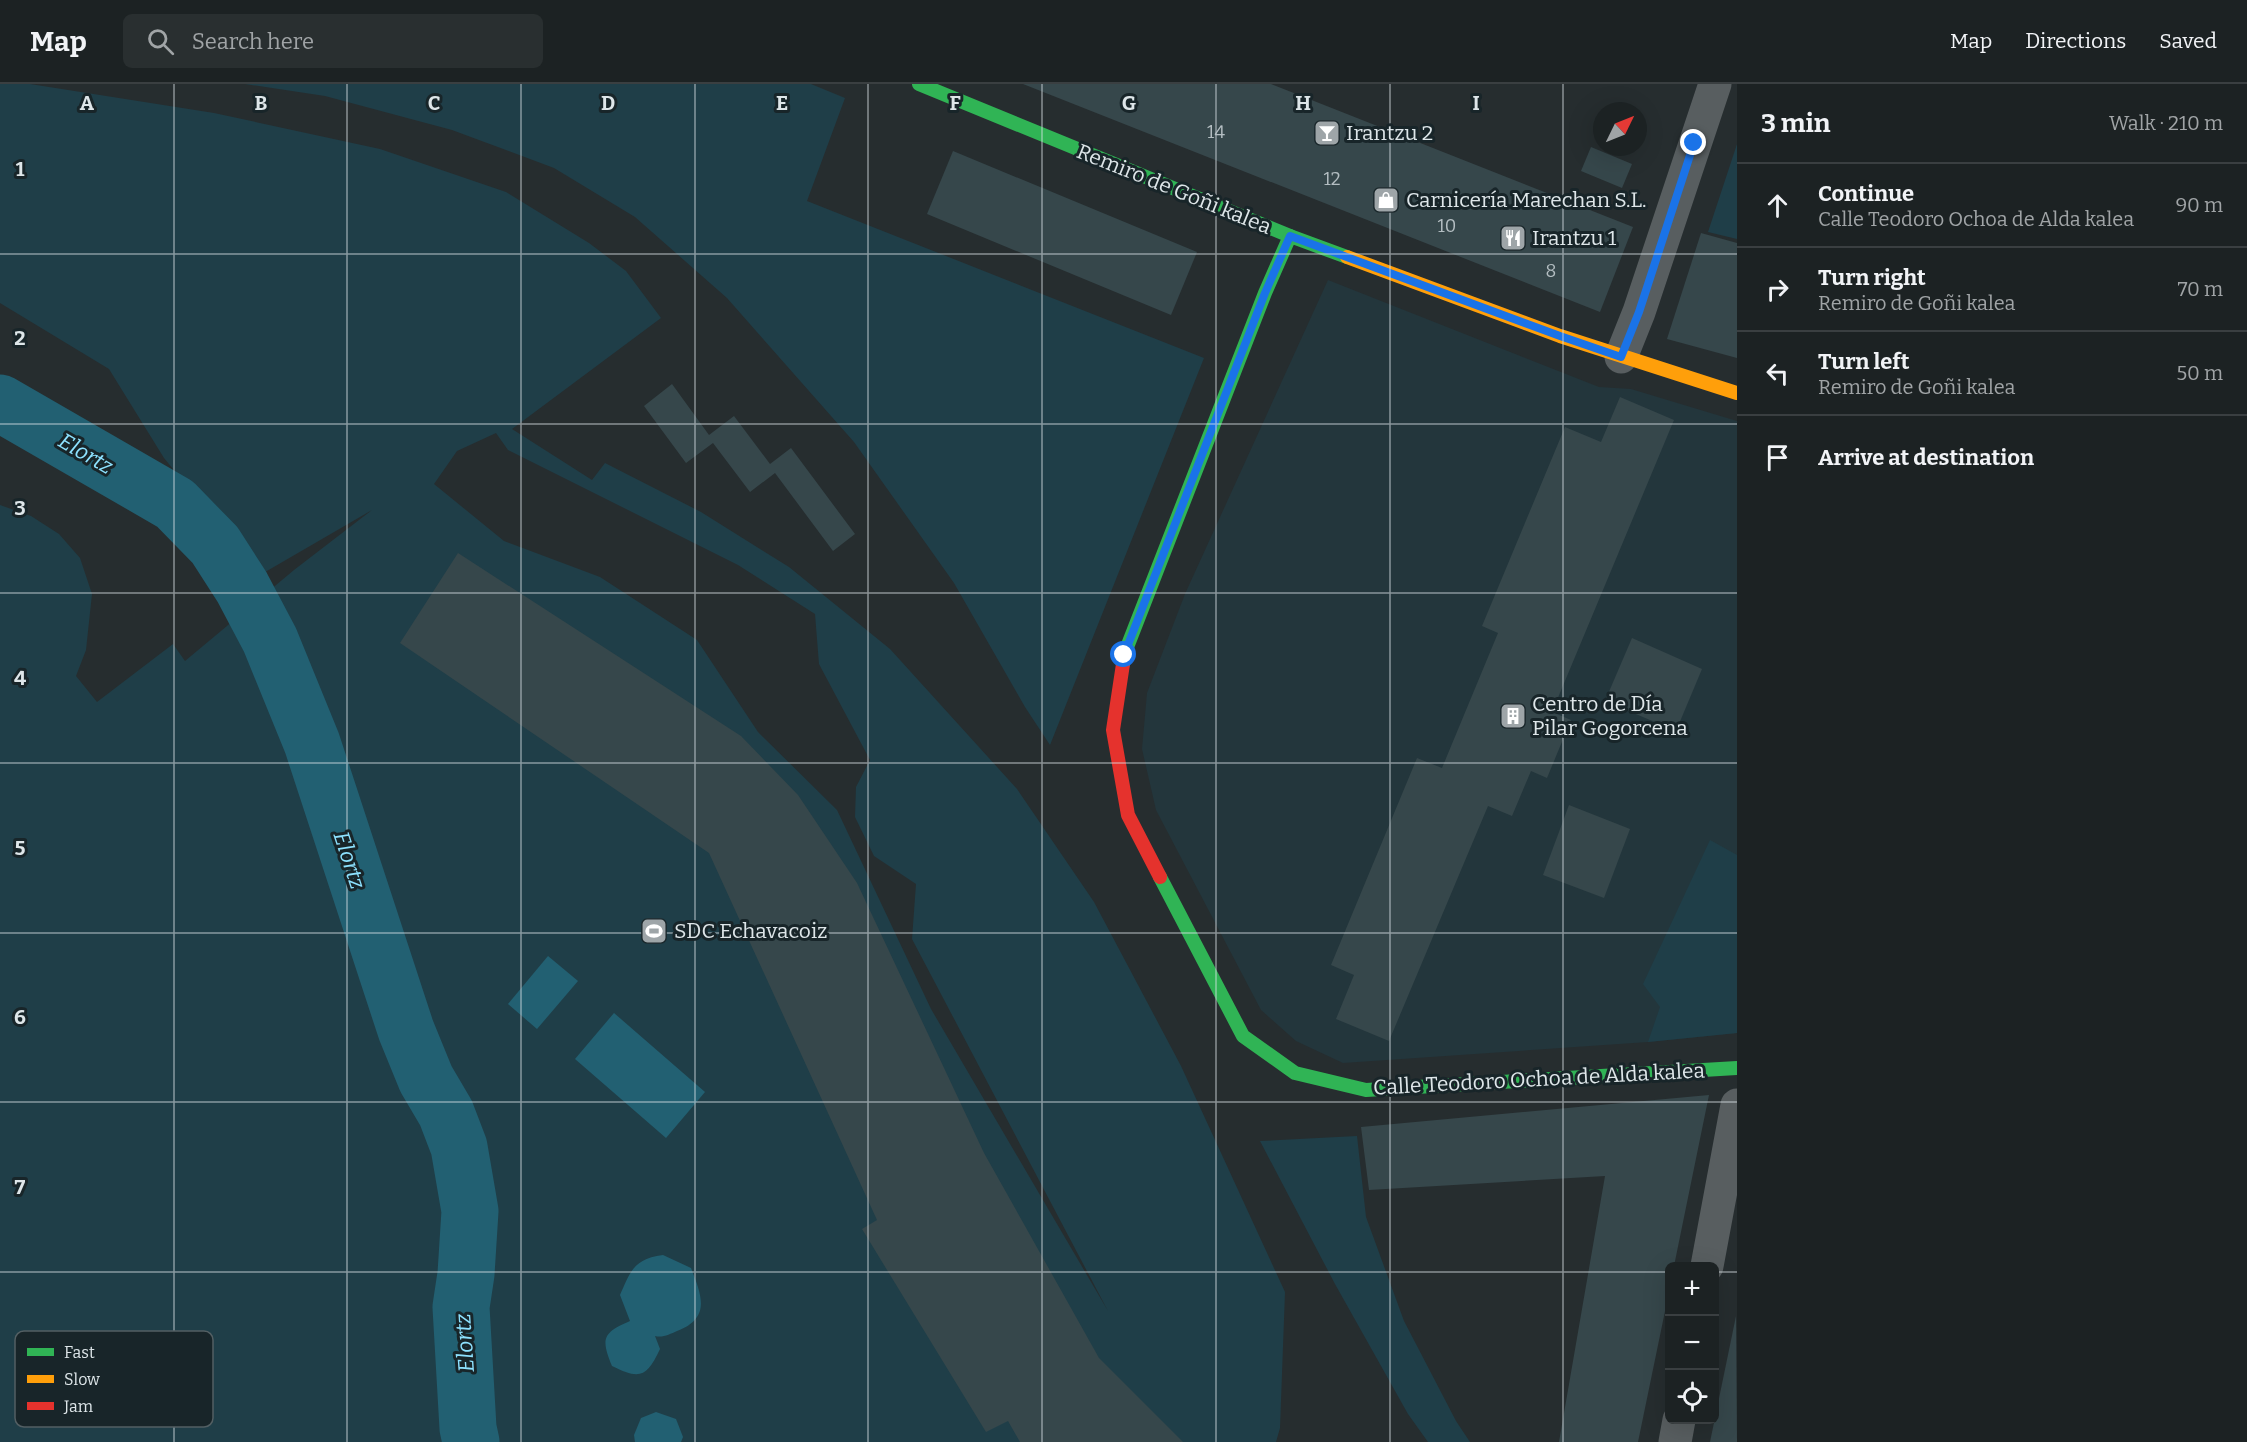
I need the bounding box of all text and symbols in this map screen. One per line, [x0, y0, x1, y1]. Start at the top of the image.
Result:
search box [123, 14, 543, 68]
text: Map [30, 25, 87, 58]
icon: search [144, 25, 177, 58]
text: Search here [192, 28, 314, 55]
text: Map [1950, 28, 1992, 54]
text: Directions [2025, 28, 2126, 54]
text: Saved [2159, 28, 2217, 54]
text: A [80, 91, 95, 115]
text: B [255, 91, 268, 115]
text: C [428, 91, 440, 115]
text: D [601, 91, 615, 115]
text: E [776, 91, 788, 115]
text: F [949, 91, 961, 115]
text: G [1122, 91, 1136, 115]
text: H [1295, 91, 1311, 115]
text: I [1472, 91, 1480, 115]
north arrow [1593, 102, 1647, 156]
text: 3 min [1761, 108, 1830, 139]
text: Walk · 210 m [2109, 111, 2223, 135]
bar icon: Irantzu 2 [1312, 118, 1342, 148]
place label: Irantzu 2 [1346, 120, 1433, 146]
house number: 14 [1207, 121, 1225, 143]
route end [1680, 129, 1706, 155]
street label: Remiro de Goñi kalea [1073, 138, 1275, 240]
text: 1 [16, 157, 25, 181]
house number: 12 [1323, 168, 1341, 190]
text: Continue [1818, 180, 1914, 207]
shop icon: Carnicería Marechan S.L. [1371, 185, 1401, 215]
place label: Carnicería Marechan S.L. [1406, 187, 1647, 213]
icon: ahead [1761, 189, 1794, 222]
text: 90 m [2175, 193, 2223, 217]
text: Calle Teodoro Ochoa de Alda kalea [1818, 207, 2134, 231]
house number: 10 [1438, 215, 1456, 237]
restaurant icon: Irantzu 1 [1498, 223, 1528, 253]
place label: Irantzu 1 [1532, 225, 1617, 251]
house number: 8 [1546, 260, 1556, 282]
text: Turn right [1818, 264, 1926, 291]
icon: right [1761, 273, 1794, 306]
text: 70 m [2177, 277, 2223, 301]
text: Remiro de Goñi kalea [1818, 291, 2016, 315]
text: 2 [14, 326, 26, 350]
text: Turn left [1818, 348, 1910, 375]
icon: left [1761, 357, 1794, 390]
text: 50 m [2176, 361, 2223, 385]
text: Remiro de Goñi kalea [1818, 375, 2016, 399]
water label: Elortz [54, 427, 118, 480]
icon: arrive [1761, 441, 1794, 474]
text: Arrive at destination [1818, 444, 2034, 471]
text: 3 [14, 496, 26, 520]
route start [1110, 641, 1136, 667]
text: 4 [14, 666, 26, 690]
place label: Centro de Día Pilar Gogorcena [1532, 691, 1688, 741]
building icon: Centro de Día Pilar Gogorcena [1498, 701, 1528, 731]
water label: Elortz [328, 828, 372, 893]
text: 5 [15, 836, 26, 860]
sports icon: SDC Echavacoiz [639, 916, 669, 946]
place label: SDC Echavacoiz [674, 918, 827, 944]
text: 6 [14, 1005, 26, 1029]
street label: Calle Teodoro Ochoa de Alda kalea [1373, 1057, 1706, 1101]
text: 7 [15, 1175, 26, 1199]
map controls [1665, 1262, 1719, 1424]
button: + [1665, 1262, 1719, 1316]
water label: Elortz [449, 1312, 480, 1373]
button: − [1665, 1316, 1719, 1370]
legend [15, 1331, 213, 1427]
text: Fast [64, 1343, 95, 1362]
text: Slow [64, 1370, 100, 1389]
button: locate [1665, 1370, 1719, 1424]
text: Jam [63, 1397, 93, 1416]

